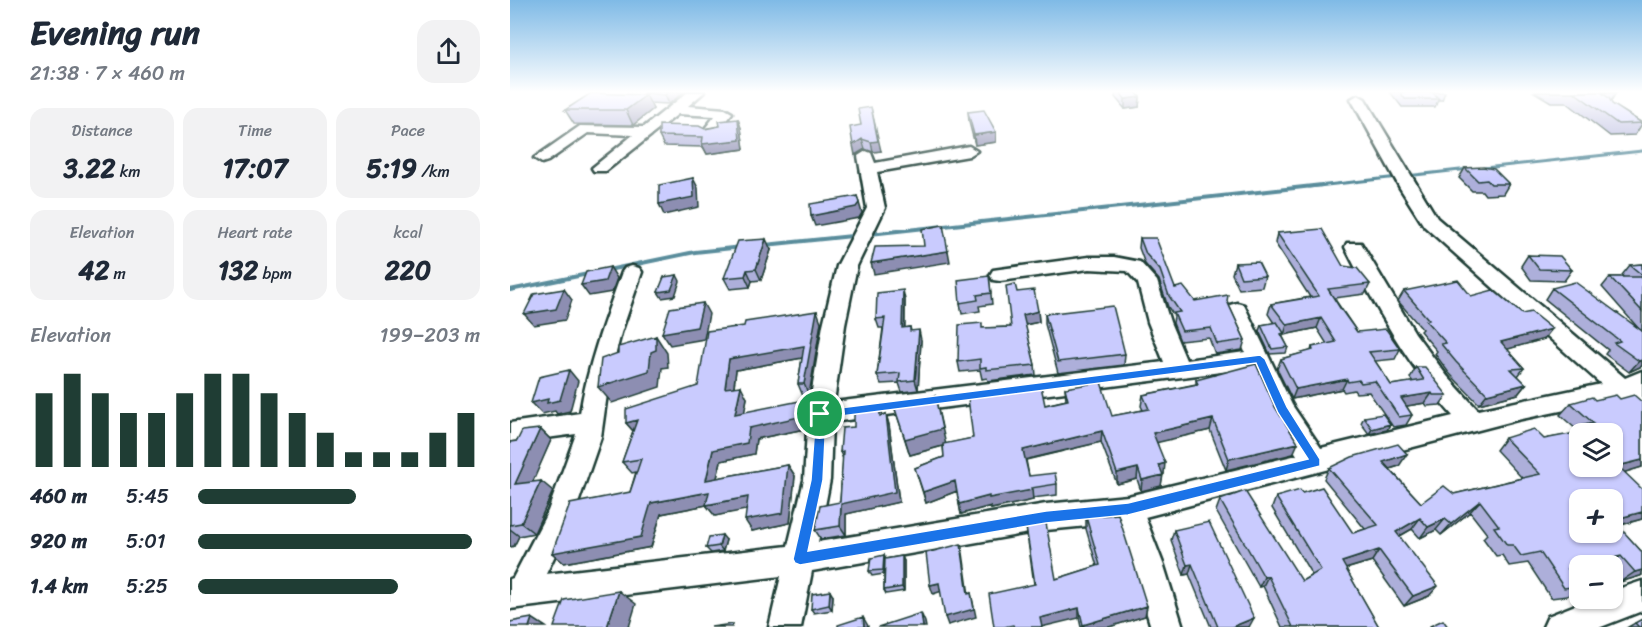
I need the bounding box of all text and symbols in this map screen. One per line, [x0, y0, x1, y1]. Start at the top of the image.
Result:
text: Evening run [30, 4, 200, 62]
button: share [417, 20, 480, 83]
text: 21:38 · 7 × 460 m [30, 56, 185, 91]
text: Distance [72, 116, 132, 145]
text: Time [238, 116, 272, 145]
text: Pace [391, 116, 425, 145]
text: 3.22 [63, 145, 116, 191]
text: 17:07 [222, 145, 288, 191]
text: 5:19 [366, 145, 417, 191]
text: km [116, 157, 141, 186]
text: /km [417, 157, 450, 186]
text: Elevation [70, 218, 134, 247]
text: Heart rate [217, 218, 293, 247]
text: kcal [393, 218, 423, 247]
text: 42 [78, 247, 109, 293]
text: 132 [218, 247, 258, 293]
text: 220 [385, 247, 431, 293]
text: m [109, 259, 126, 288]
text: bpm [258, 259, 292, 288]
text: Elevation [30, 318, 111, 353]
text: 199–203 m [380, 318, 480, 353]
pin [794, 388, 845, 439]
icon: arrive [803, 397, 836, 430]
map controls [1569, 423, 1623, 609]
button: layers [1569, 423, 1623, 477]
text: 460 m [30, 479, 87, 514]
text: 5:45 [126, 479, 169, 514]
button: + [1569, 489, 1623, 543]
text: 920 m [30, 524, 87, 559]
text: 5:01 [126, 524, 165, 559]
button: − [1569, 555, 1623, 609]
text: 1.4 km [30, 569, 88, 604]
text: 5:25 [126, 569, 168, 604]

